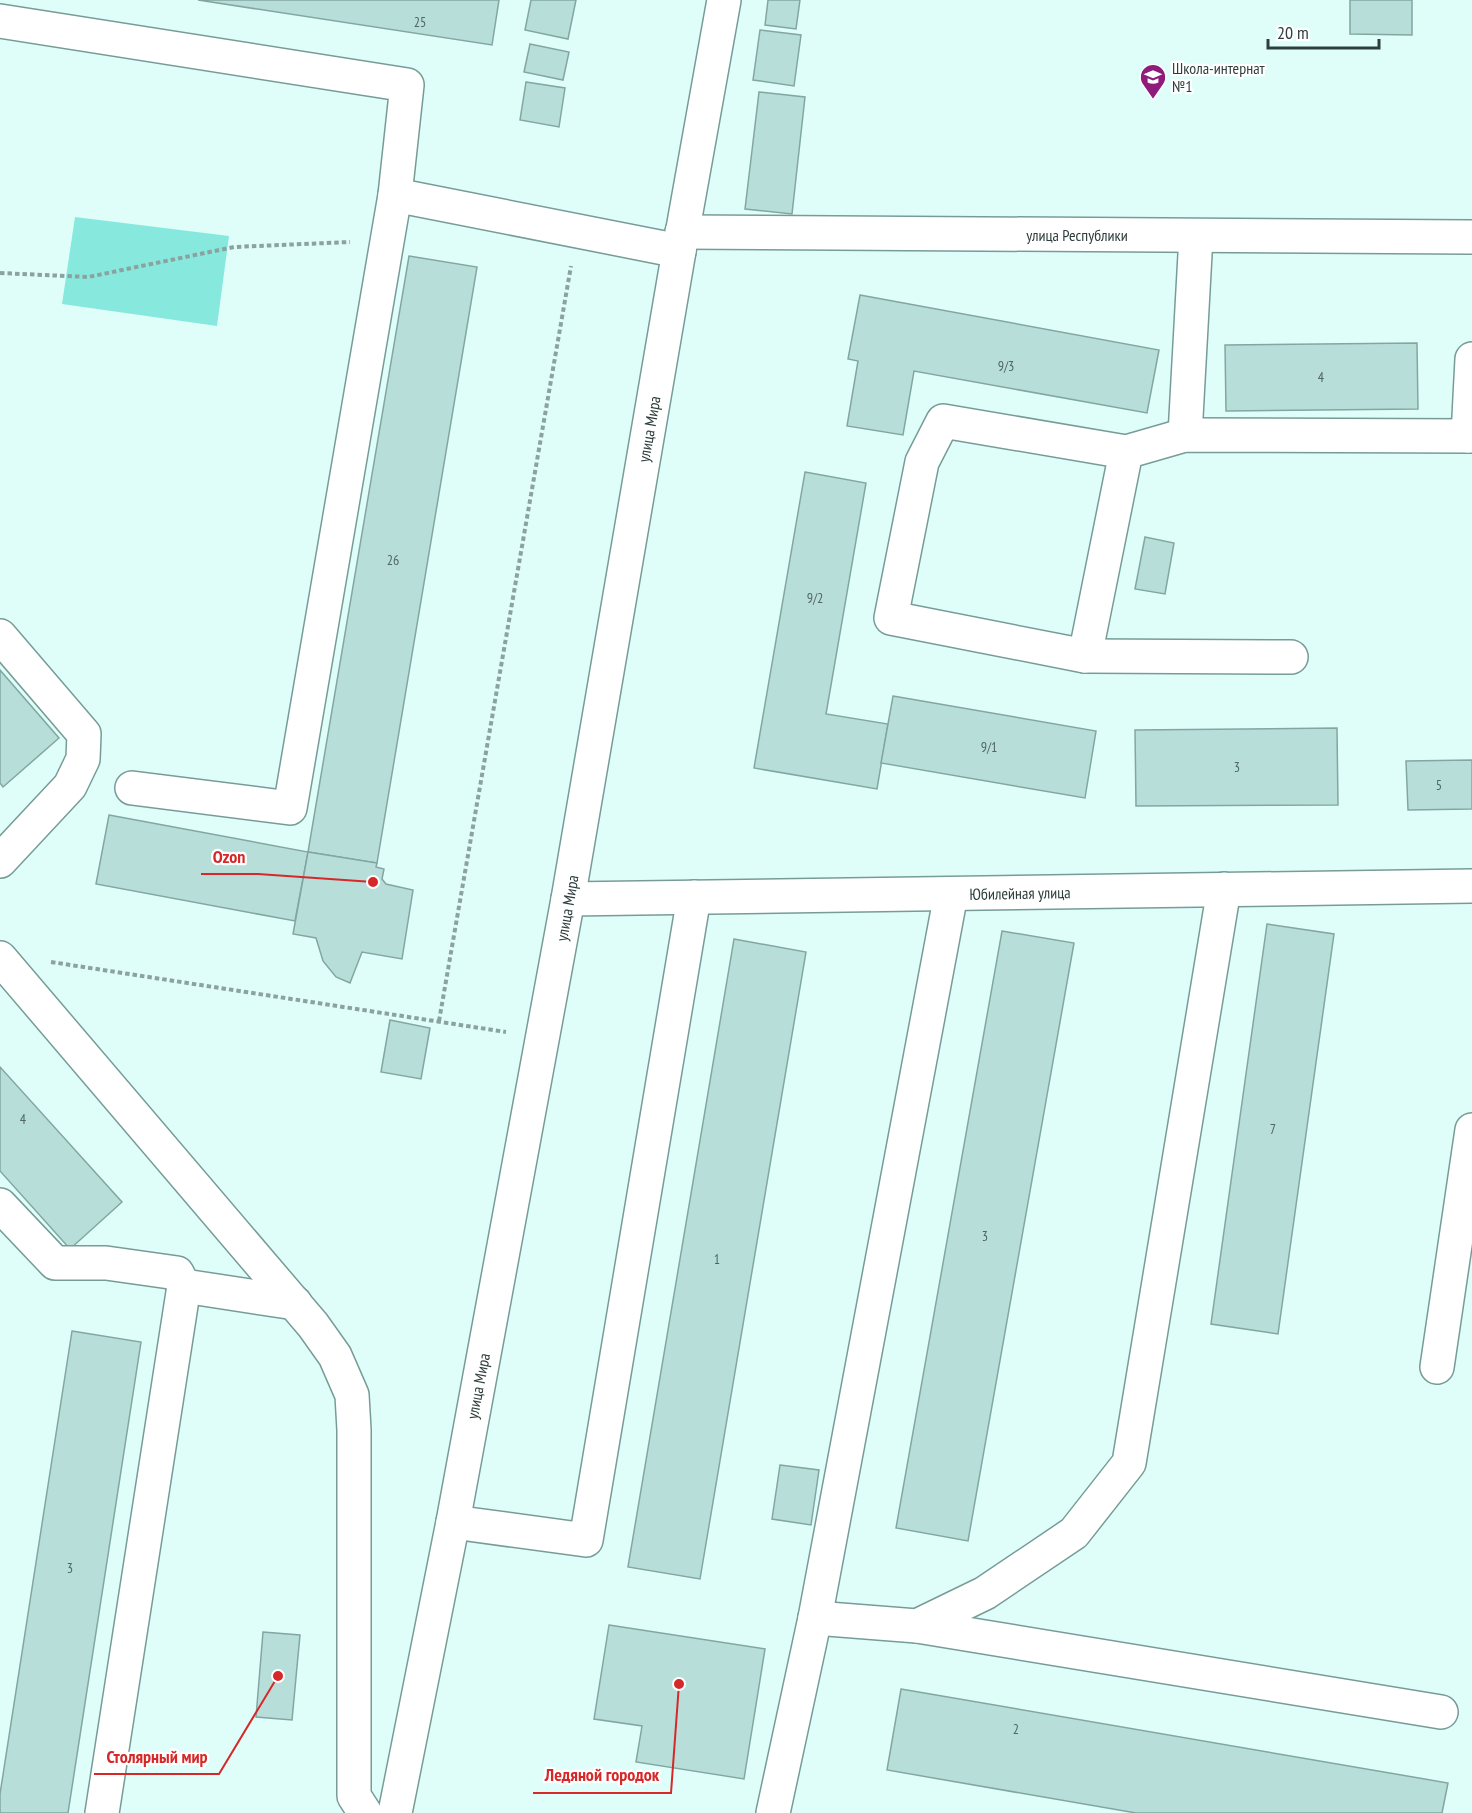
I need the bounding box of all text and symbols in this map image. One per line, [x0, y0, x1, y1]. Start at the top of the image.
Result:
scale bar [1268, 12, 1379, 50]
house number: 25 [414, 13, 426, 31]
text: 20 m [1277, 21, 1309, 44]
place label: Школа-интернат №1 [1172, 58, 1266, 96]
school or university icon: Школа-интернат №1 [1138, 62, 1168, 100]
street label: улица Республики [1026, 225, 1128, 245]
house number: 9/3 [998, 357, 1014, 375]
house number: 4 [1318, 368, 1325, 386]
street label: улица Мира [633, 394, 665, 464]
house number: 26 [387, 551, 399, 569]
house number: 9/2 [807, 589, 823, 607]
house number: 9/1 [981, 738, 997, 756]
house number: 3 [1234, 758, 1240, 776]
house number: 5 [1436, 776, 1442, 794]
callout: Ozon [201, 838, 258, 874]
text: Ozon [213, 845, 245, 868]
street label: улица Мира [551, 873, 583, 943]
street label: Юбилейная улица [969, 882, 1071, 904]
house number: 4 [20, 1110, 27, 1128]
house number: 7 [1270, 1120, 1276, 1138]
house number: 3 [982, 1227, 988, 1245]
house number: 1 [714, 1250, 720, 1268]
street label: улица Мира [462, 1351, 494, 1421]
house number: 3 [67, 1559, 73, 1577]
house number: 2 [1013, 1720, 1019, 1738]
callout: Столярный мир [94, 1738, 219, 1774]
text: Столярный мир [106, 1745, 208, 1768]
callout: Ледяной городок [533, 1757, 671, 1793]
text: Ледяной городок [544, 1763, 660, 1786]

